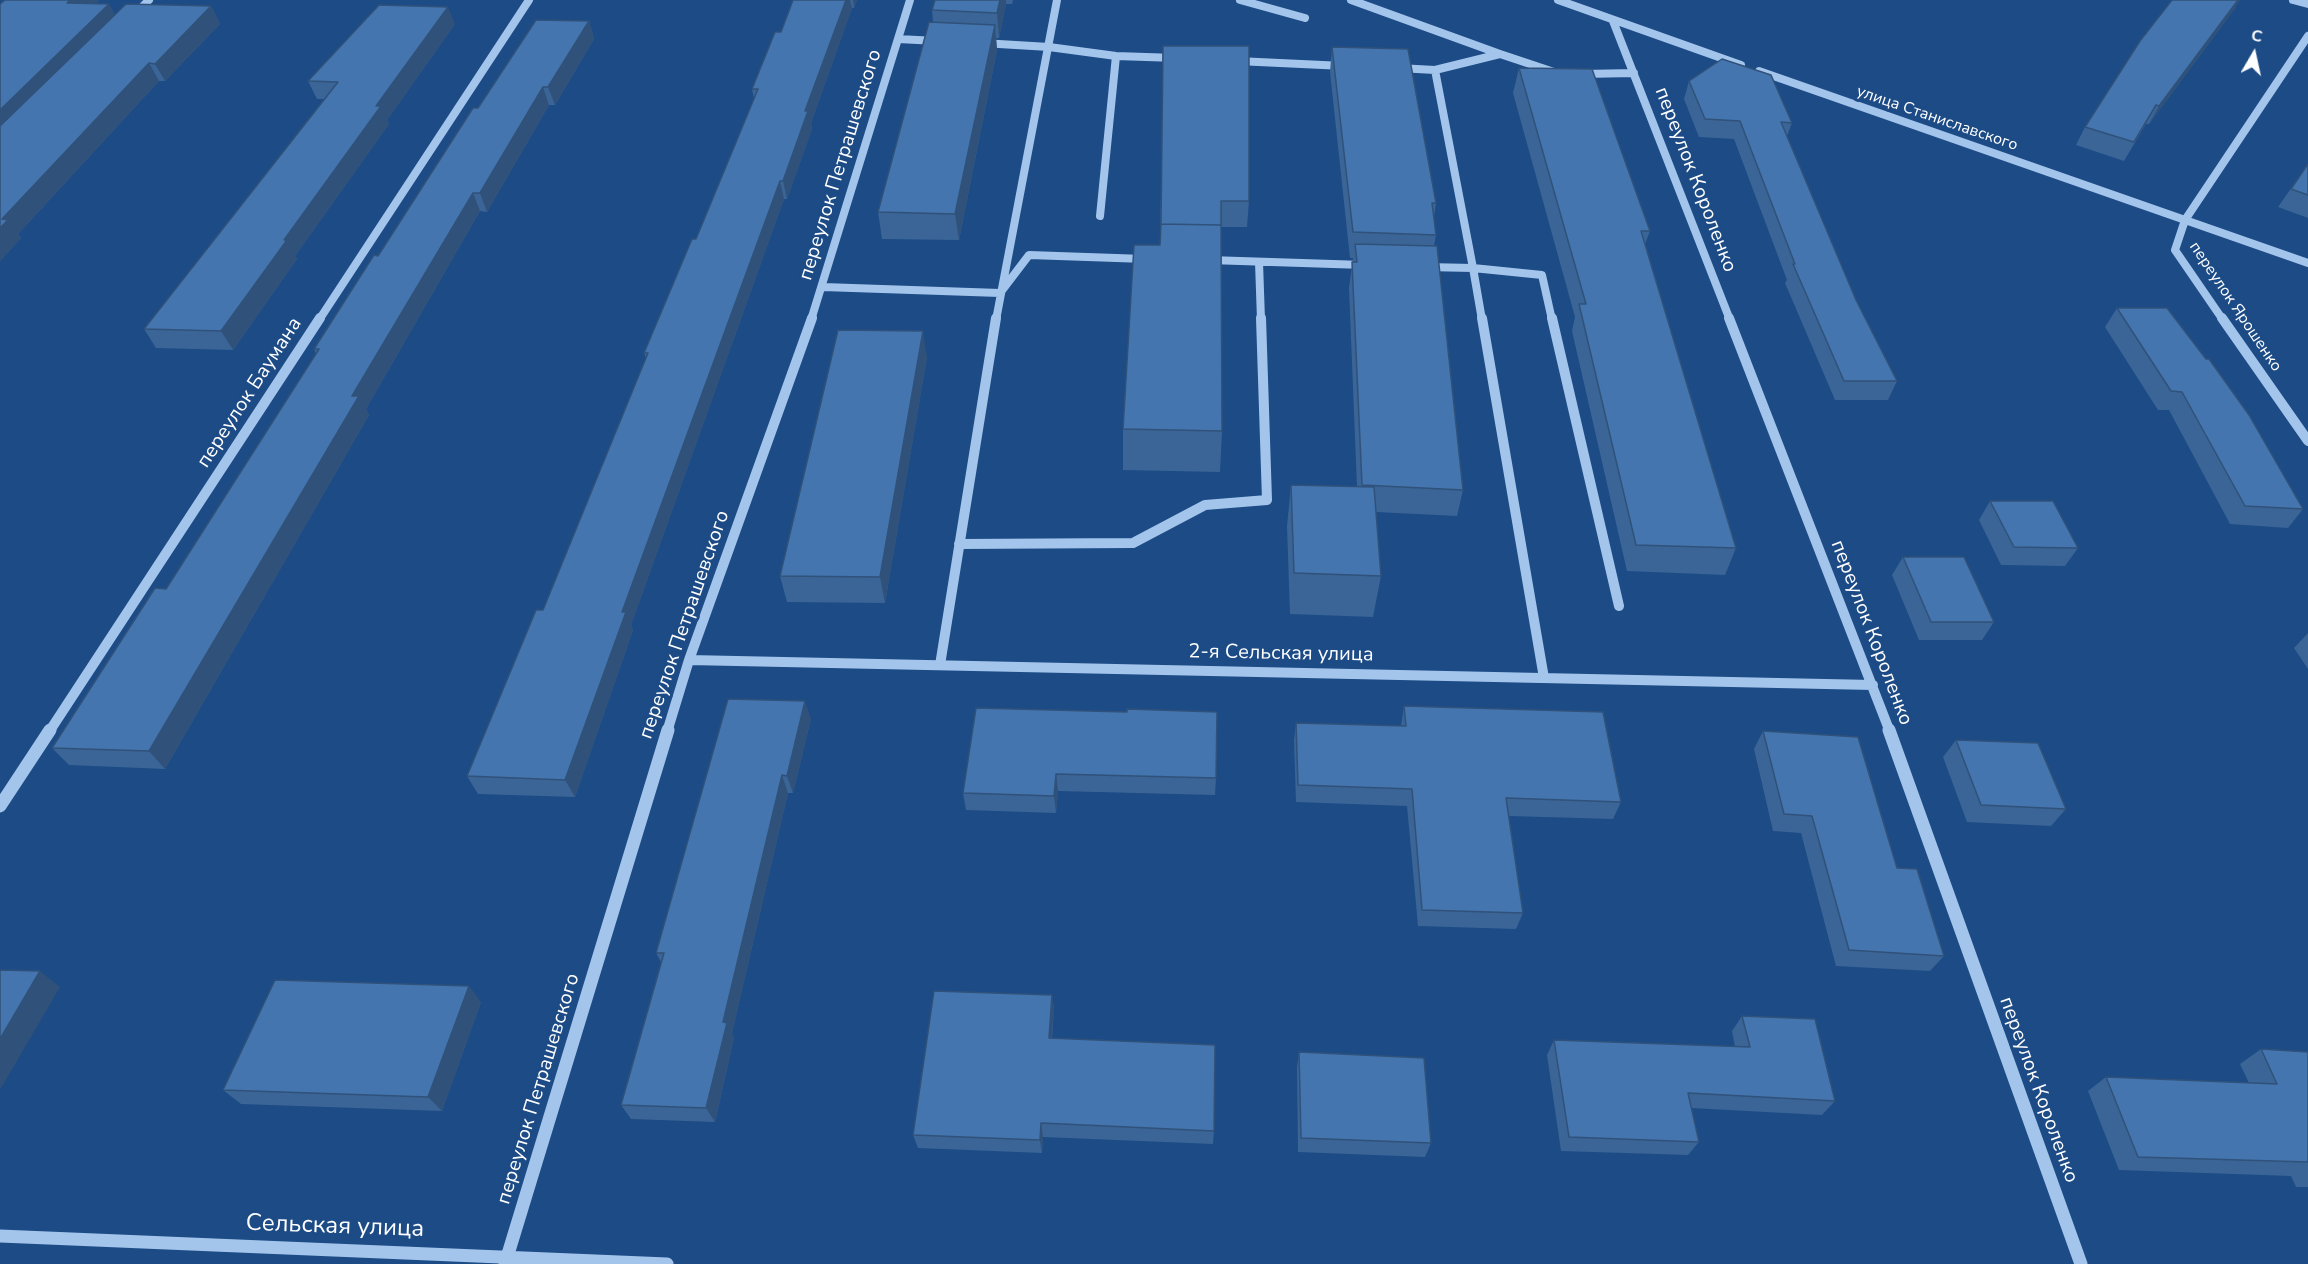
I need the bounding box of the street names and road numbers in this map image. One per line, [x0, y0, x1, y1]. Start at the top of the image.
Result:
street label: переулок Петрашевского [794, 47, 888, 283]
street label: улица Станиславского [1854, 82, 2020, 156]
street label: переулок Короленко [1649, 84, 1741, 276]
street label: переулок Ярошенко [2184, 238, 2286, 376]
street label: переулок Баумана [192, 313, 308, 473]
street label: переулок Петрашевского [635, 508, 735, 742]
street label: переулок Короленко [1825, 537, 1917, 729]
street label: 2-я Сельская улица [1188, 640, 1374, 668]
street label: переулок Петрашевского [492, 971, 586, 1207]
street label: переулок Короленко [1993, 994, 2083, 1186]
street label: Сельская улица [245, 1209, 425, 1245]

